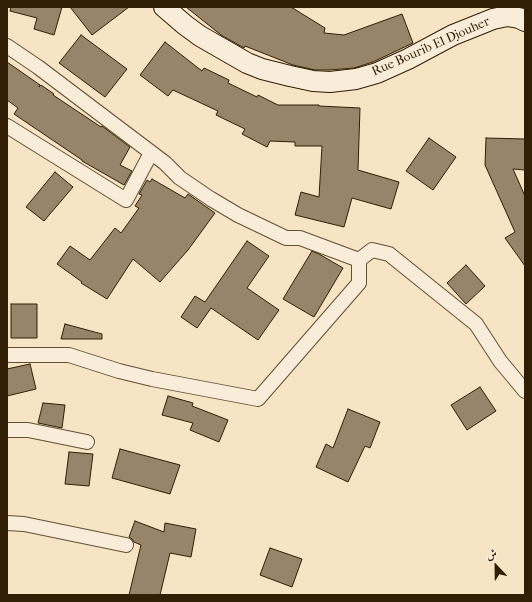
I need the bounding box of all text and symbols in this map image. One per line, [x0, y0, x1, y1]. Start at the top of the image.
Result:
street label: Rue Bourib El Djouher [370, 14, 492, 80]
north arrow [476, 546, 516, 586]
text: ش [484, 546, 499, 562]

